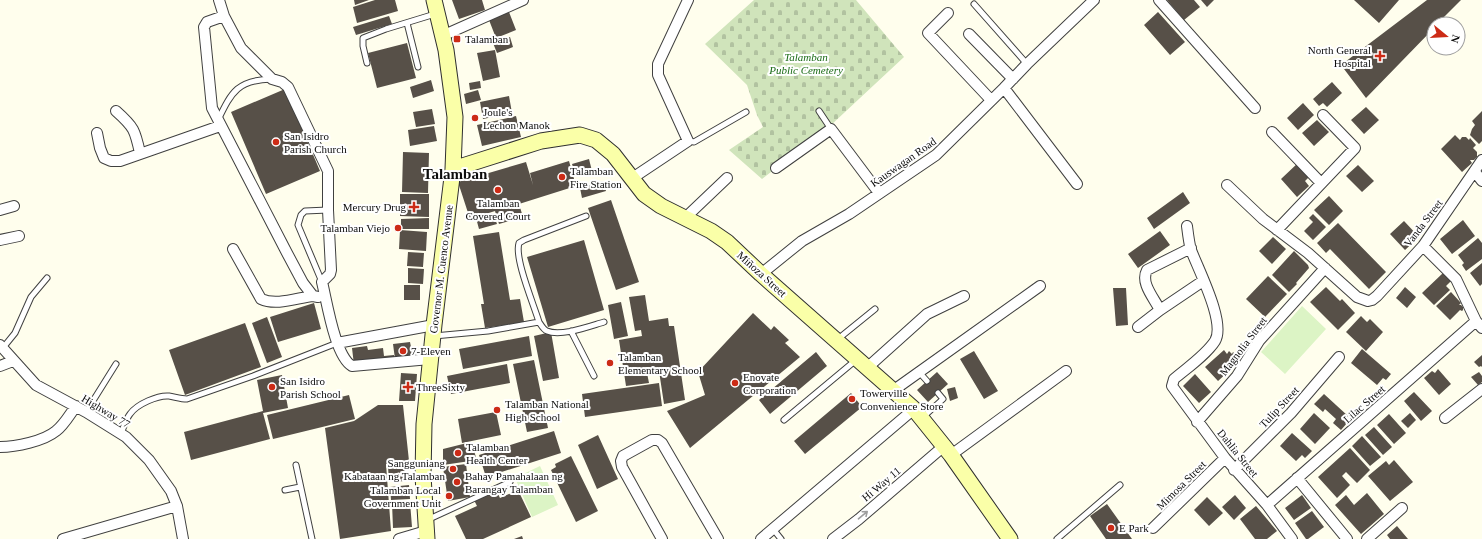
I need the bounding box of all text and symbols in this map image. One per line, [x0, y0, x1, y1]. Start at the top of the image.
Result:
north arrow [1426, 16, 1466, 56]
place label: Talamban [465, 33, 509, 45]
text: N [1449, 33, 1462, 45]
marker: Talamban [452, 34, 462, 44]
place label: North General Hospital [1308, 44, 1371, 69]
marker: North General Hospital [1374, 50, 1386, 62]
park label: Talamban Public Cemetery [768, 51, 843, 76]
place label: Joule's Lechon Manok [483, 106, 550, 131]
marker: Joule's Lechon Manok [470, 113, 480, 123]
place label: San Isidro Parish Church [284, 130, 347, 155]
street label: Kauswagan Road [868, 135, 938, 189]
marker: San Isidro Parish Church [271, 137, 281, 147]
place label: Talamban Fire Station [570, 165, 622, 190]
district label: Talamban [423, 166, 488, 182]
marker: Talamban Fire Station [557, 172, 567, 182]
marker: Talamban Covered Court [493, 185, 503, 195]
place label: Talamban Covered Court [465, 197, 531, 222]
street label: Vanda Street [1401, 197, 1445, 249]
place label: Mercury Drug [343, 201, 406, 213]
marker: Mercury Drug [409, 202, 419, 212]
street label: Governor M. Cuenco Avenue [427, 204, 455, 334]
place label: Talamban Viejo [320, 222, 390, 234]
marker: Talamban Viejo [393, 223, 403, 233]
street label: Miñoza Street [735, 249, 789, 299]
street label: Magnolia Street [1217, 314, 1269, 378]
place label: 7-Eleven [411, 345, 451, 357]
marker: 7-Eleven [398, 346, 408, 356]
place label: Talamban Elementary School [618, 351, 702, 376]
marker: Talamban Elementary School [605, 358, 615, 368]
place label: Enovate Corporation [743, 371, 797, 396]
place label: San Isidro Parish School [280, 375, 341, 400]
marker: Enovate Corporation [730, 378, 740, 388]
place label: ThreeSixty [416, 381, 465, 393]
marker: San Isidro Parish School [267, 382, 277, 392]
marker: ThreeSixty [403, 382, 413, 392]
street label: Lilac Street [1341, 383, 1387, 425]
street label: Tulip Street [1257, 384, 1301, 430]
place label: Towerville Convenience Store [860, 387, 944, 412]
street label: Highway 77 [80, 392, 133, 430]
marker: Towerville Convenience Store [847, 394, 857, 404]
place label: Talamban National High School [505, 398, 589, 423]
marker: Talamban National High School [492, 405, 502, 415]
street label: Dahlia Street [1215, 427, 1261, 479]
place label: Talamban Health Center [466, 441, 528, 466]
marker: Talamban Health Center [453, 448, 463, 458]
place label: Sangguniang Kabataan ng Talamban [344, 457, 445, 482]
street label: Mimosa Street [1154, 458, 1208, 512]
marker: Sangguniang Kabataan ng Talamban [448, 464, 458, 474]
street label: Hi Way 11 [859, 464, 903, 504]
place label: Bahay Pamahalaan ng Barangay Talamban [465, 470, 563, 495]
marker: Bahay Pamahalaan ng Barangay Talamban [452, 477, 462, 487]
place label: Talamban Local Government Unit [364, 484, 441, 509]
marker: Talamban Local Government Unit [444, 491, 454, 501]
one-way arrow [858, 511, 868, 520]
place label: E Park [1119, 522, 1149, 534]
marker: E Park [1106, 523, 1116, 533]

